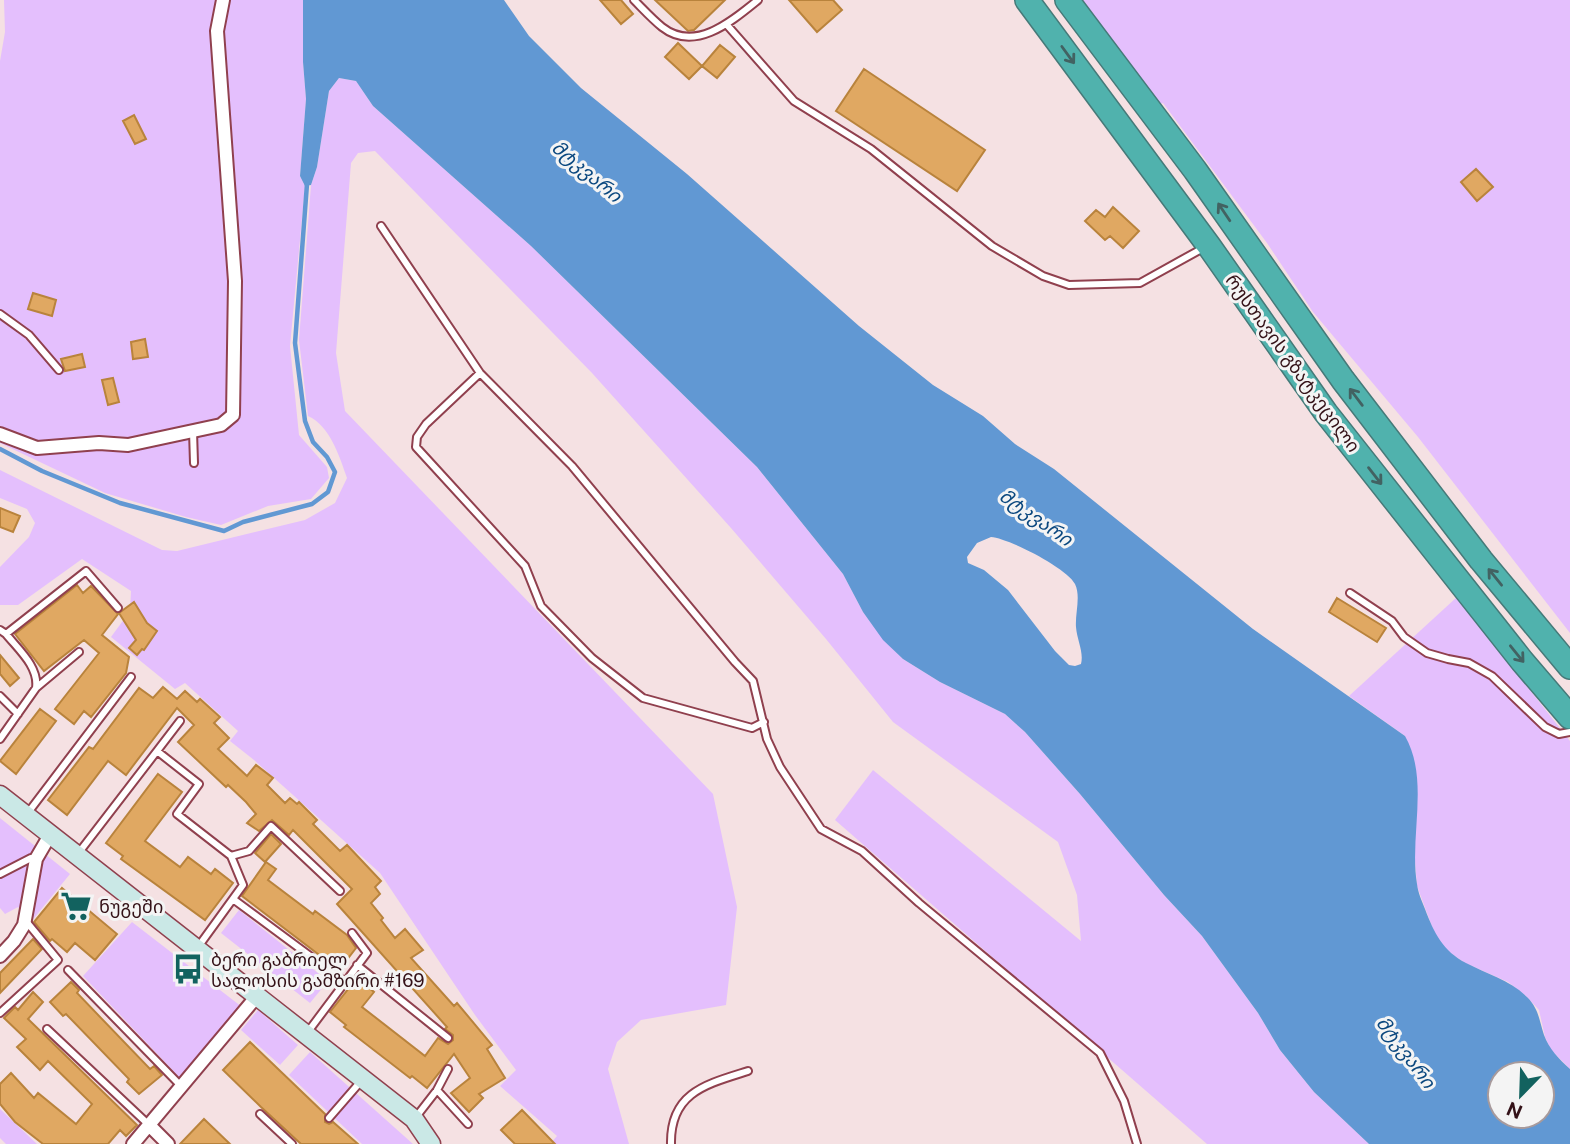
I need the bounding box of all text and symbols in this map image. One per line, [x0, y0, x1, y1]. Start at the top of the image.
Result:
one-way arrow [1060, 45, 1075, 64]
water label: მტკვარი [547, 136, 627, 208]
one-way arrow [1216, 203, 1231, 222]
street label: რუსთავის გზატკეცილი [1221, 270, 1365, 457]
one-way arrow [1348, 389, 1363, 407]
one-way arrow [1368, 466, 1383, 485]
water label: მტკვარი [995, 484, 1078, 552]
one-way arrow [1488, 569, 1503, 587]
one-way arrow [1509, 645, 1524, 663]
supermarket icon: ნუგეში [59, 889, 93, 923]
place label: ნუგეში [99, 896, 163, 918]
place label: ბერი გაბრიელ სალოსის გამზირი #169 [211, 949, 425, 992]
bus stop icon: ბერი გაბრიელ სალოსის გამზირი #169 [171, 952, 205, 986]
water label: მტკვარი [1371, 1012, 1441, 1094]
north arrow [1486, 1060, 1556, 1130]
text: N [1503, 1098, 1525, 1124]

